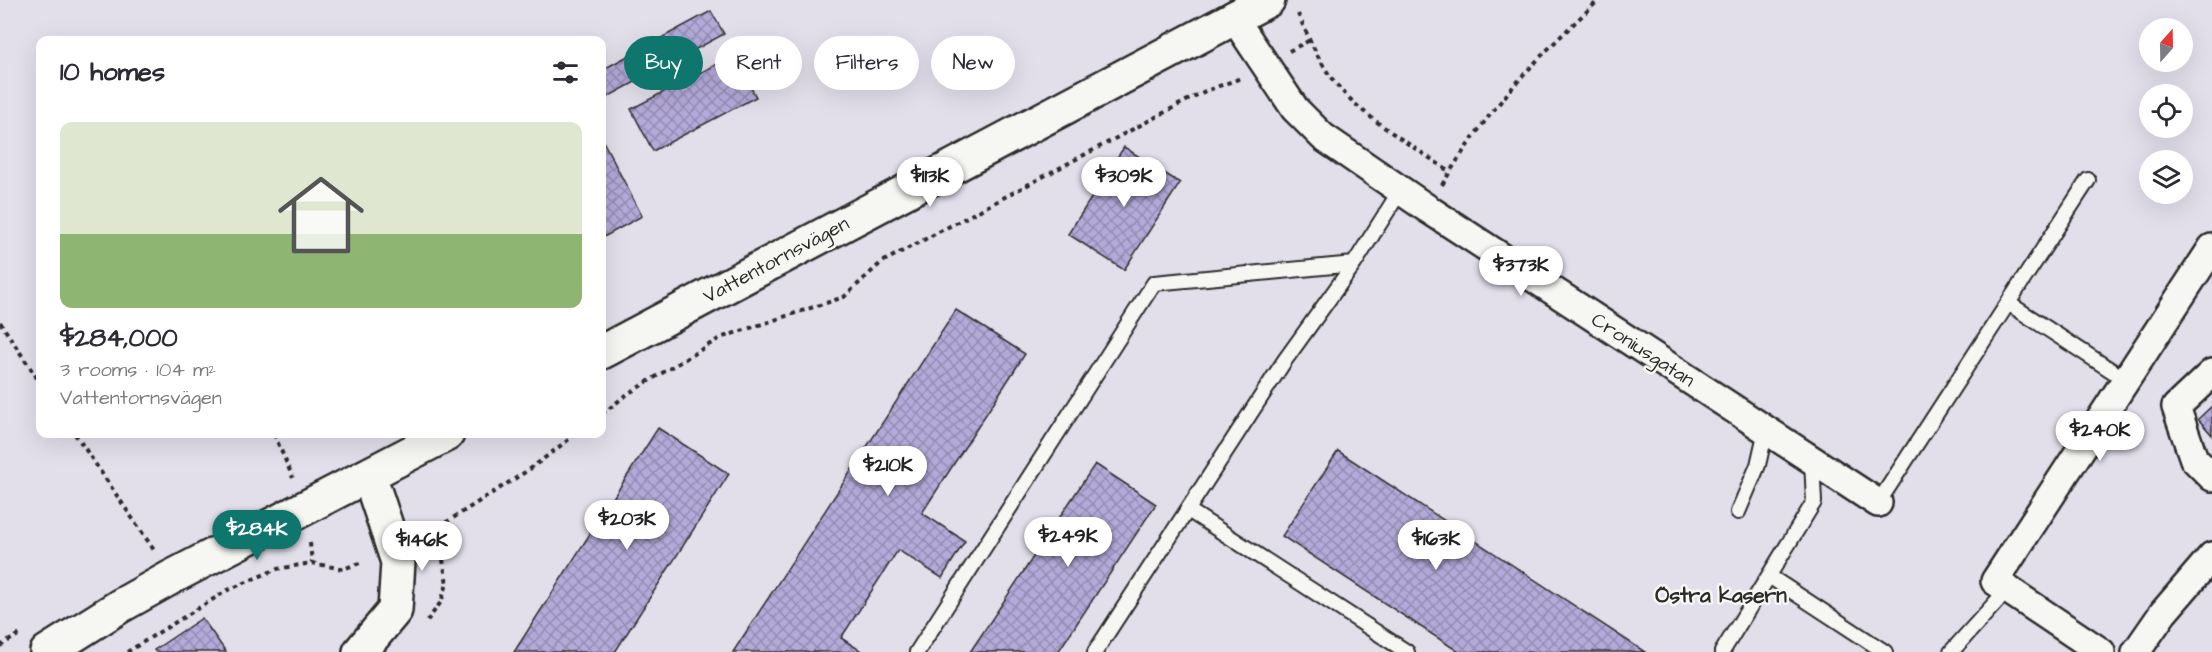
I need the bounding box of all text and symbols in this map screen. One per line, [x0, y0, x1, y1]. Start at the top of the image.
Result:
north arrow [2139, 18, 2193, 72]
map controls [2139, 18, 2193, 204]
chip: Buy [624, 36, 703, 90]
chip: Rent [715, 36, 802, 90]
chip: Filters [814, 36, 919, 90]
chip: New [931, 36, 1015, 90]
text: 10 homes [60, 54, 165, 90]
icon: filters [549, 56, 582, 89]
button: locate [2139, 84, 2193, 138]
button: layers [2139, 150, 2193, 204]
pin: $113K [888, 157, 972, 208]
pin: $309K [1082, 157, 1166, 208]
icon: home [267, 161, 375, 269]
text: $113K [911, 162, 949, 190]
text: $309K [1095, 162, 1153, 190]
street label: Vattentornsvägen [698, 210, 854, 311]
pin: $373K [1479, 246, 1563, 297]
text: $373K [1493, 251, 1549, 279]
street label: Croniusgatan [1585, 306, 1700, 395]
text: $284,000 [60, 320, 178, 356]
text: 3 rooms · 104 m² [60, 356, 216, 384]
text: Vattentornsvägen [60, 384, 222, 412]
pin: $240K [2058, 411, 2142, 462]
text: $240K [2070, 416, 2130, 444]
pin: $210K [846, 446, 930, 497]
text: $210K [863, 451, 913, 479]
pin: $203K [585, 500, 669, 551]
text: $203K [598, 505, 656, 533]
pin: $284K [215, 510, 299, 561]
text: $284K [226, 515, 288, 543]
pin: $249K [1026, 517, 1110, 568]
pin: $163K [1394, 520, 1478, 571]
pin: $146K [380, 521, 464, 572]
text: $249K [1038, 522, 1098, 550]
text: $163K [1412, 525, 1460, 553]
text: $146K [396, 526, 448, 554]
district label: Östra kasern [1655, 581, 1787, 610]

